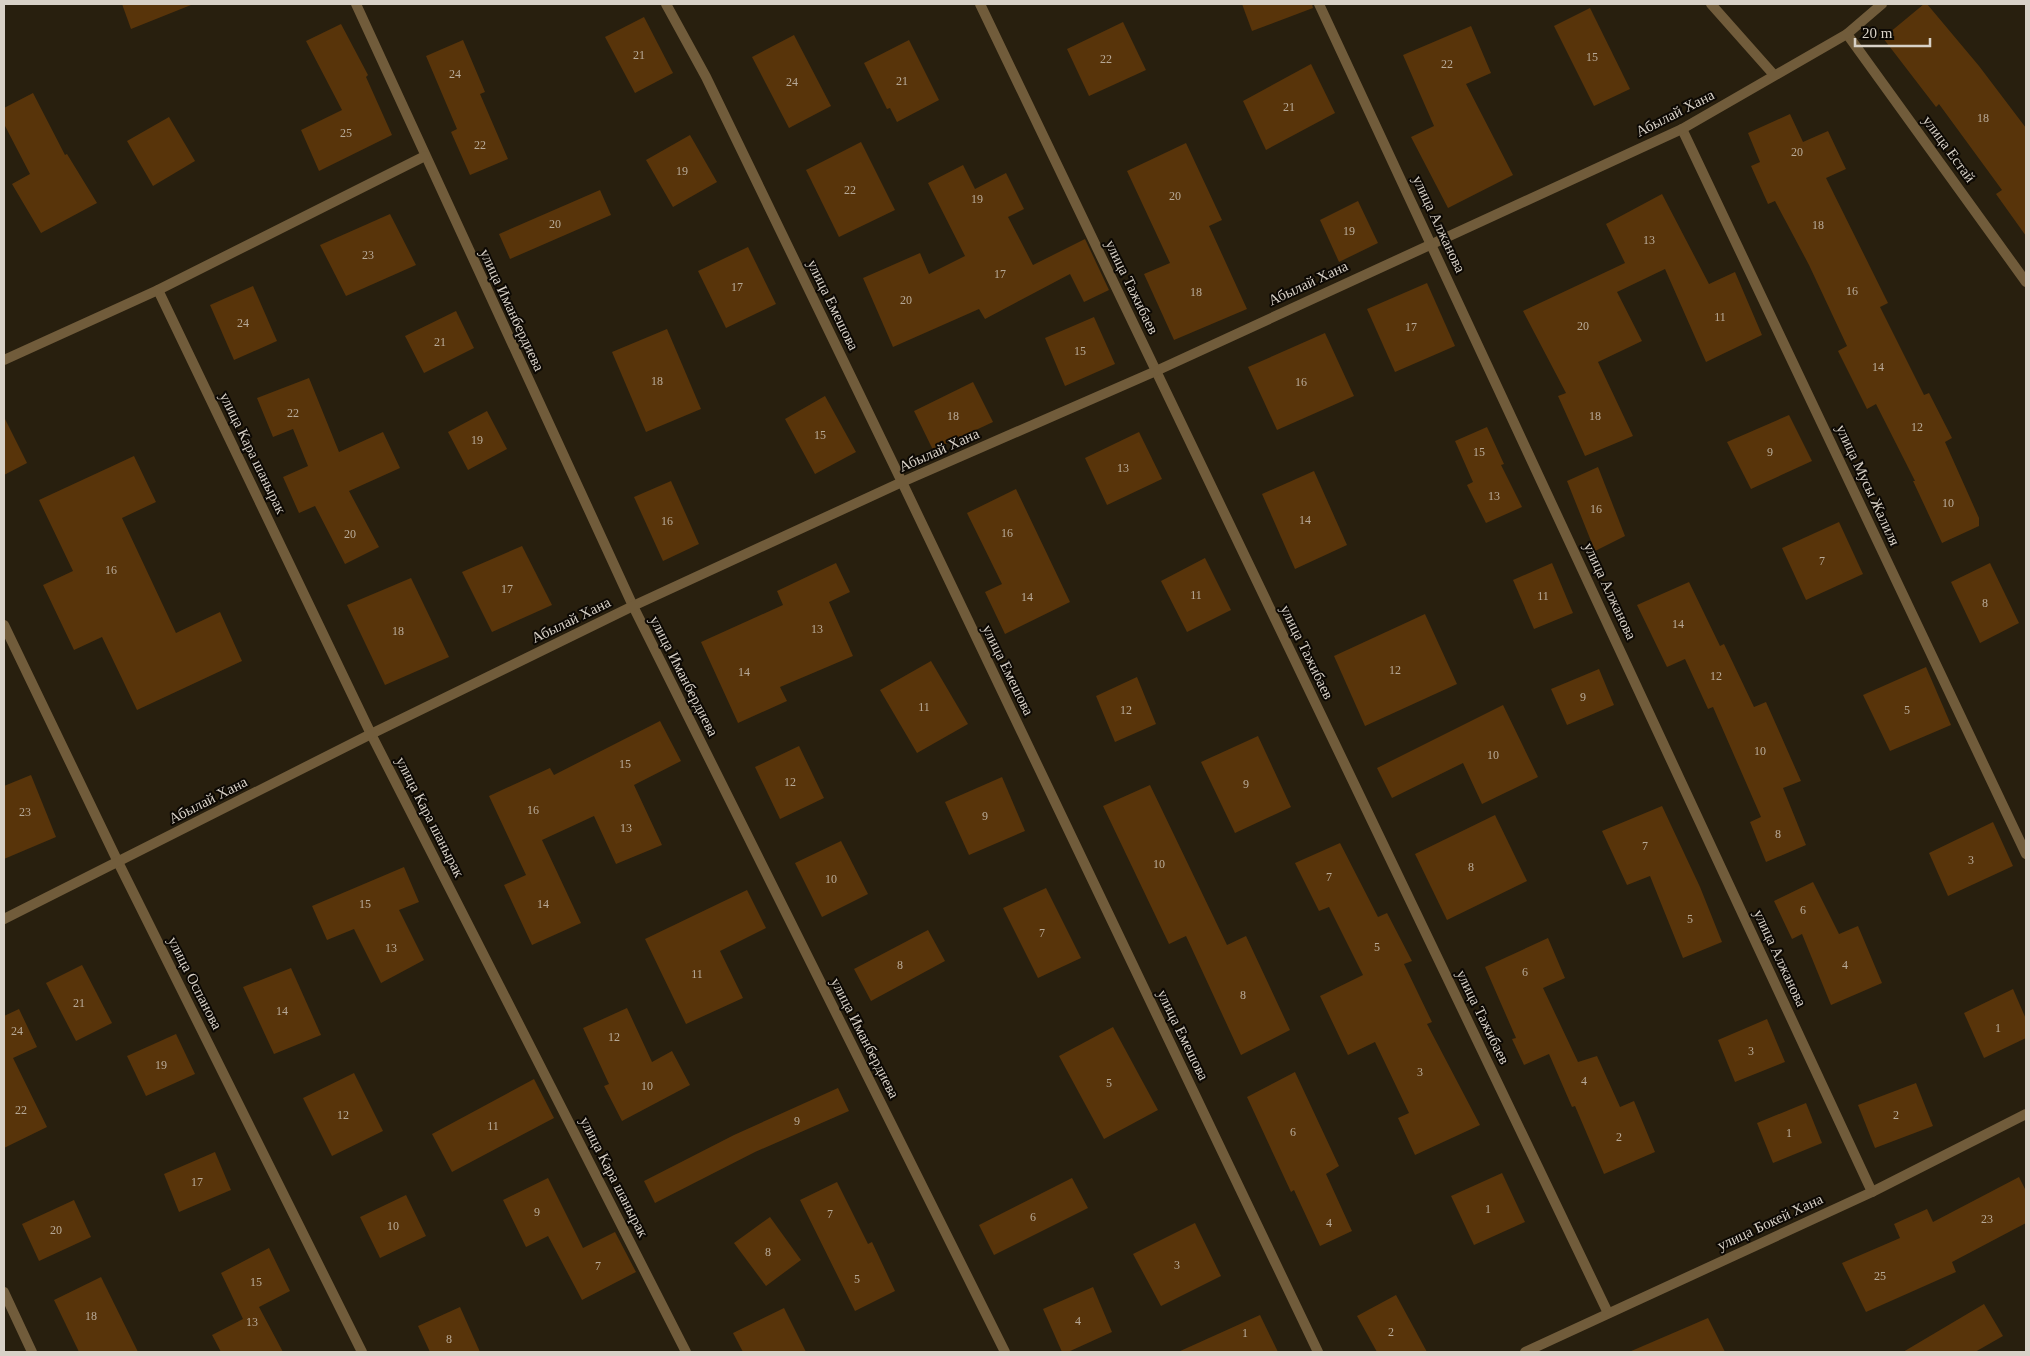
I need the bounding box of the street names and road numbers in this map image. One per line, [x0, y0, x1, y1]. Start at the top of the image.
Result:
street label: Абылай Хана [1633, 86, 1717, 140]
street label: улица Естай [1920, 113, 1978, 185]
street label: улица Алжанова [1410, 173, 1469, 275]
street label: улица Тажибаев [1102, 237, 1162, 337]
street label: улица Иманбердиева [477, 246, 547, 374]
street label: улица Емешова [804, 257, 862, 353]
street label: Абылай Хана [1266, 257, 1351, 308]
street label: улица Кара шанырак [217, 390, 290, 517]
street label: улица Мусы Жалиля [1833, 422, 1903, 548]
street label: Абылай Хана [897, 425, 982, 475]
street label: улица Алжанова [1581, 540, 1640, 642]
street label: Абылай Хана [529, 594, 613, 646]
street label: улица Тажибаев [1277, 602, 1337, 702]
street label: улица Иманбердиева [647, 613, 721, 739]
street label: улица Емешова [979, 622, 1037, 718]
street label: улица Кара шанырак [393, 754, 468, 880]
street label: Абылай Хана [166, 773, 250, 827]
street label: улица Алжанова [1751, 907, 1810, 1009]
street label: улица Оспанова [165, 934, 225, 1032]
street label: улица Тажибаев [1453, 967, 1513, 1067]
street label: улица Иманбердиева [828, 975, 902, 1101]
street label: улица Емешова [1154, 987, 1212, 1083]
street label: улица Кара шанырак [577, 1114, 652, 1240]
street label: улица Бокей Хана [1715, 1190, 1826, 1253]

